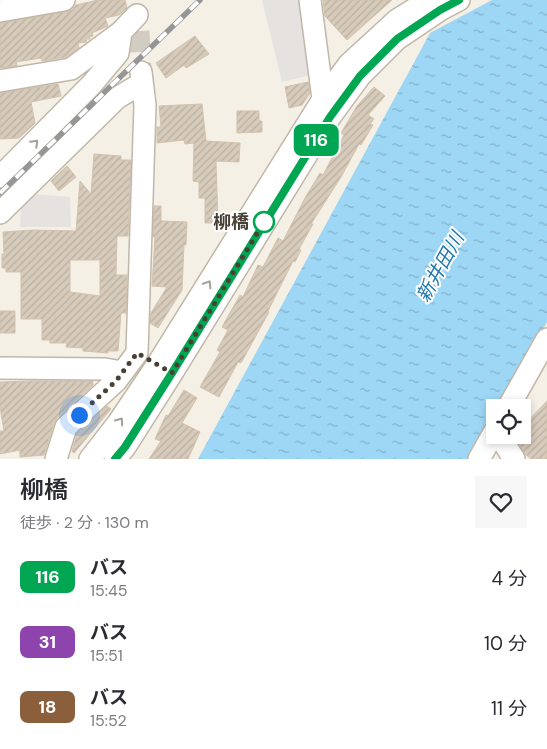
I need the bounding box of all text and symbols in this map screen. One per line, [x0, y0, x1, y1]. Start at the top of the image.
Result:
line badge: 116 [287, 124, 345, 156]
text: 116 [304, 128, 328, 152]
one-way arrow [29, 140, 38, 149]
place label: 柳橋 [213, 210, 249, 234]
marker: 柳橋 [253, 211, 275, 233]
water label: 新井田川 [411, 226, 470, 306]
one-way arrow [201, 281, 211, 290]
map controls [486, 399, 531, 444]
button: locate [486, 399, 531, 444]
your location [67, 403, 92, 428]
one-way arrow [114, 417, 123, 426]
text: 柳橋 [20, 474, 68, 505]
button: heart [475, 476, 527, 528]
text: 徒歩 · 2 分 · 130 m [20, 512, 149, 533]
text: バス [90, 555, 128, 580]
text: 116 [35, 565, 60, 589]
text: 4 分 [491, 566, 527, 591]
text: 15:45 [90, 580, 127, 601]
text: バス [90, 620, 128, 645]
text: 31 [39, 630, 56, 654]
text: 10 分 [484, 631, 527, 656]
text: 15:51 [90, 645, 123, 666]
text: バス [90, 685, 128, 710]
text: 18 [39, 695, 56, 719]
text: 11 分 [491, 696, 527, 721]
text: 15:52 [90, 710, 127, 731]

